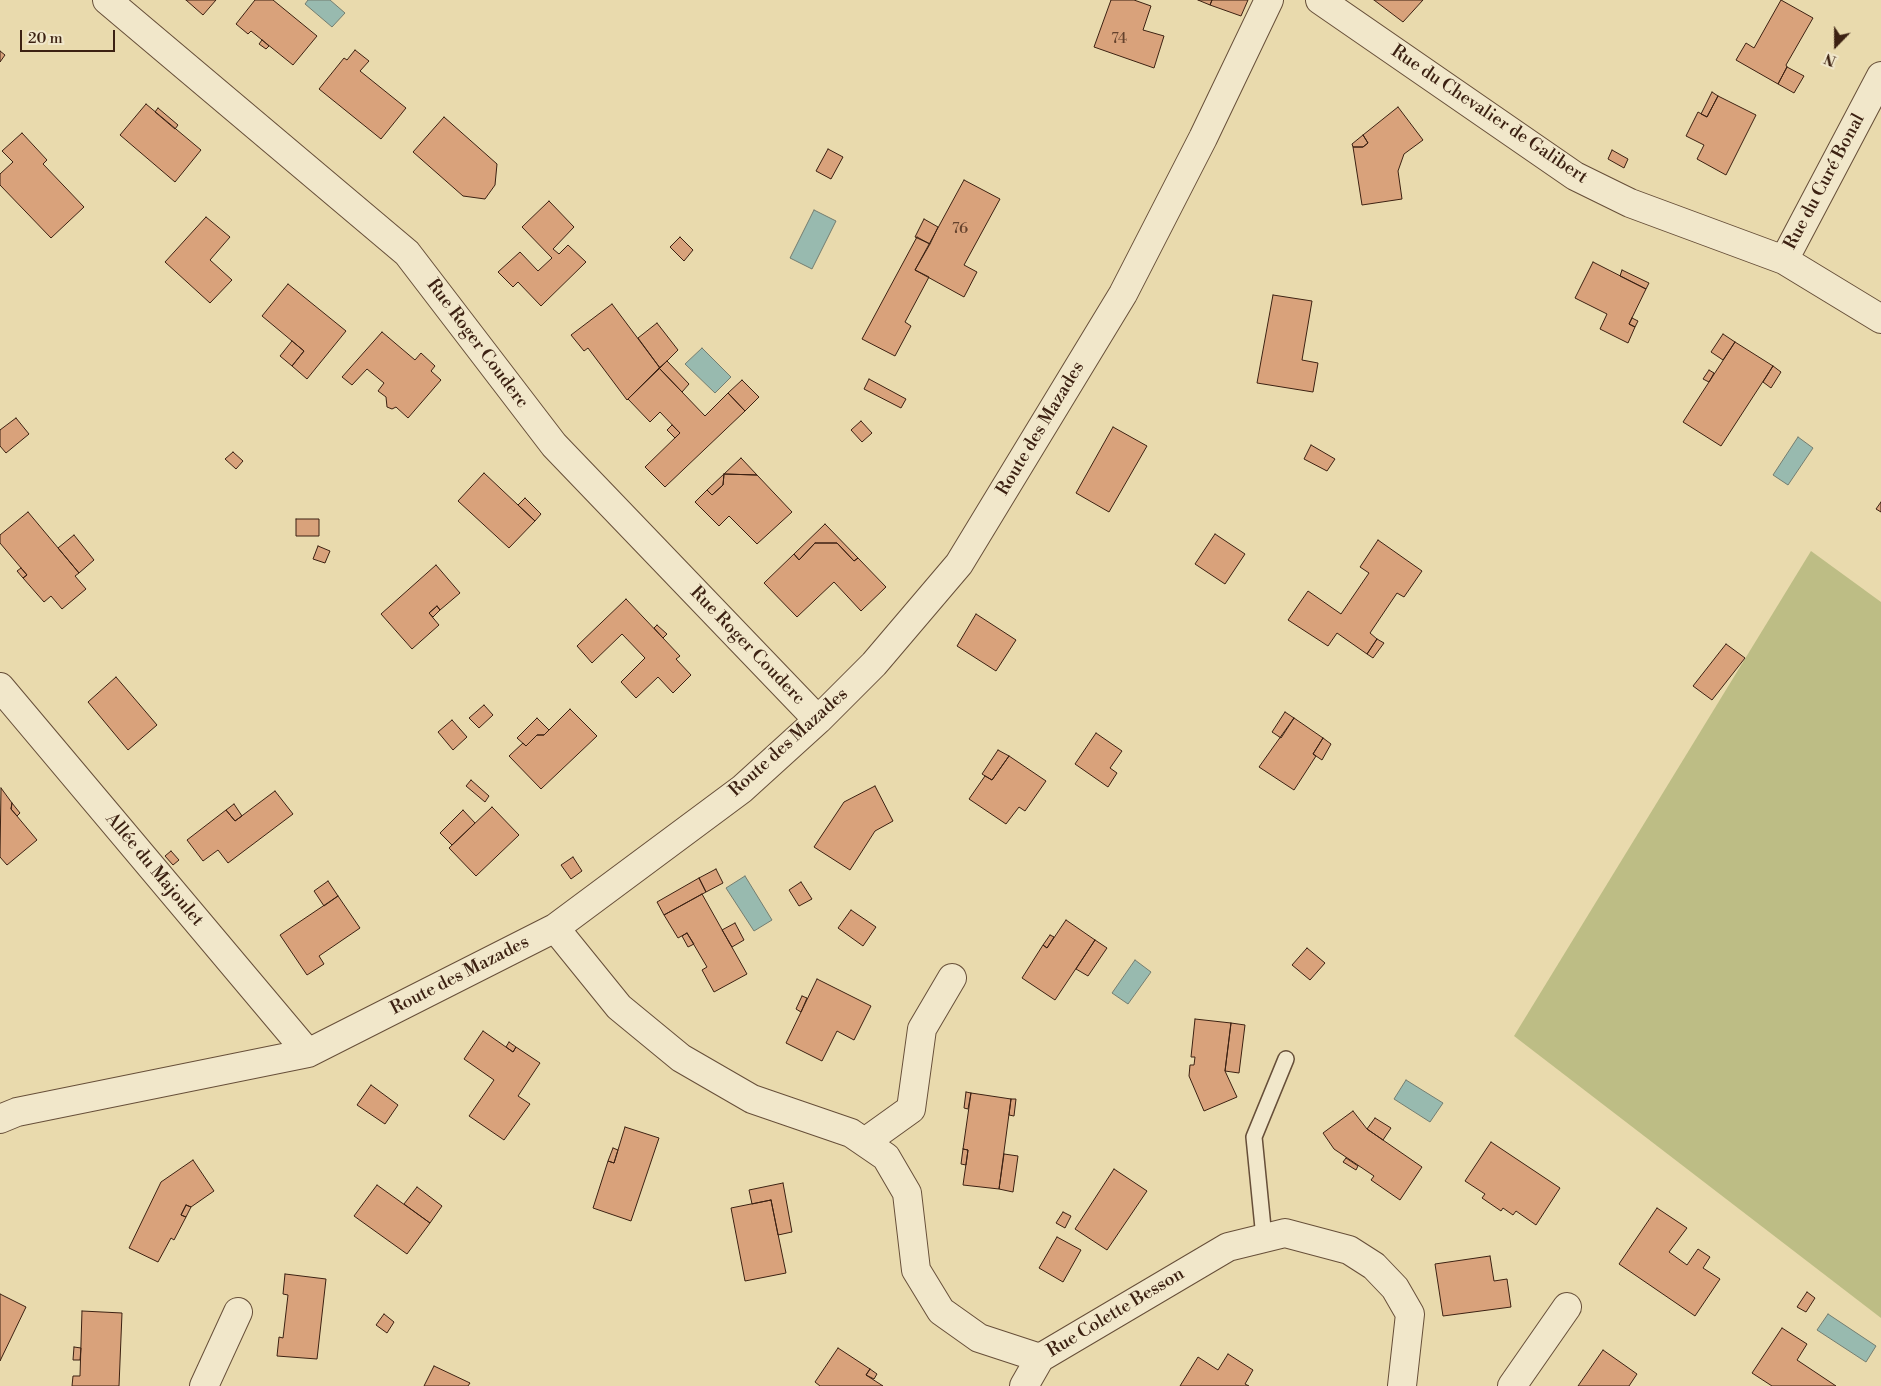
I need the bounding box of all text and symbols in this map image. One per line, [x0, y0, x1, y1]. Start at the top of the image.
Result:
scale bar [22, 20, 118, 52]
north arrow [1811, 20, 1861, 70]
text: 20 m [28, 29, 63, 48]
house number: 74 [1111, 30, 1127, 48]
street label: Rue du Chevalier de Galibert [1387, 41, 1591, 189]
text: N [1822, 48, 1839, 69]
street label: Rue du Curé Bonal [1780, 110, 1870, 254]
house number: 76 [952, 220, 968, 238]
street label: Rue Roger Couderc [421, 275, 533, 413]
street label: Route des Mazades [992, 358, 1090, 500]
street label: Rue Roger Couderc [685, 582, 809, 710]
street label: Route des Mazades [725, 684, 853, 802]
street label: Allée du Majoulet [100, 809, 208, 931]
street label: Route des Mazades [387, 932, 533, 1020]
street label: Rue Colette Besson [1044, 1264, 1188, 1362]

